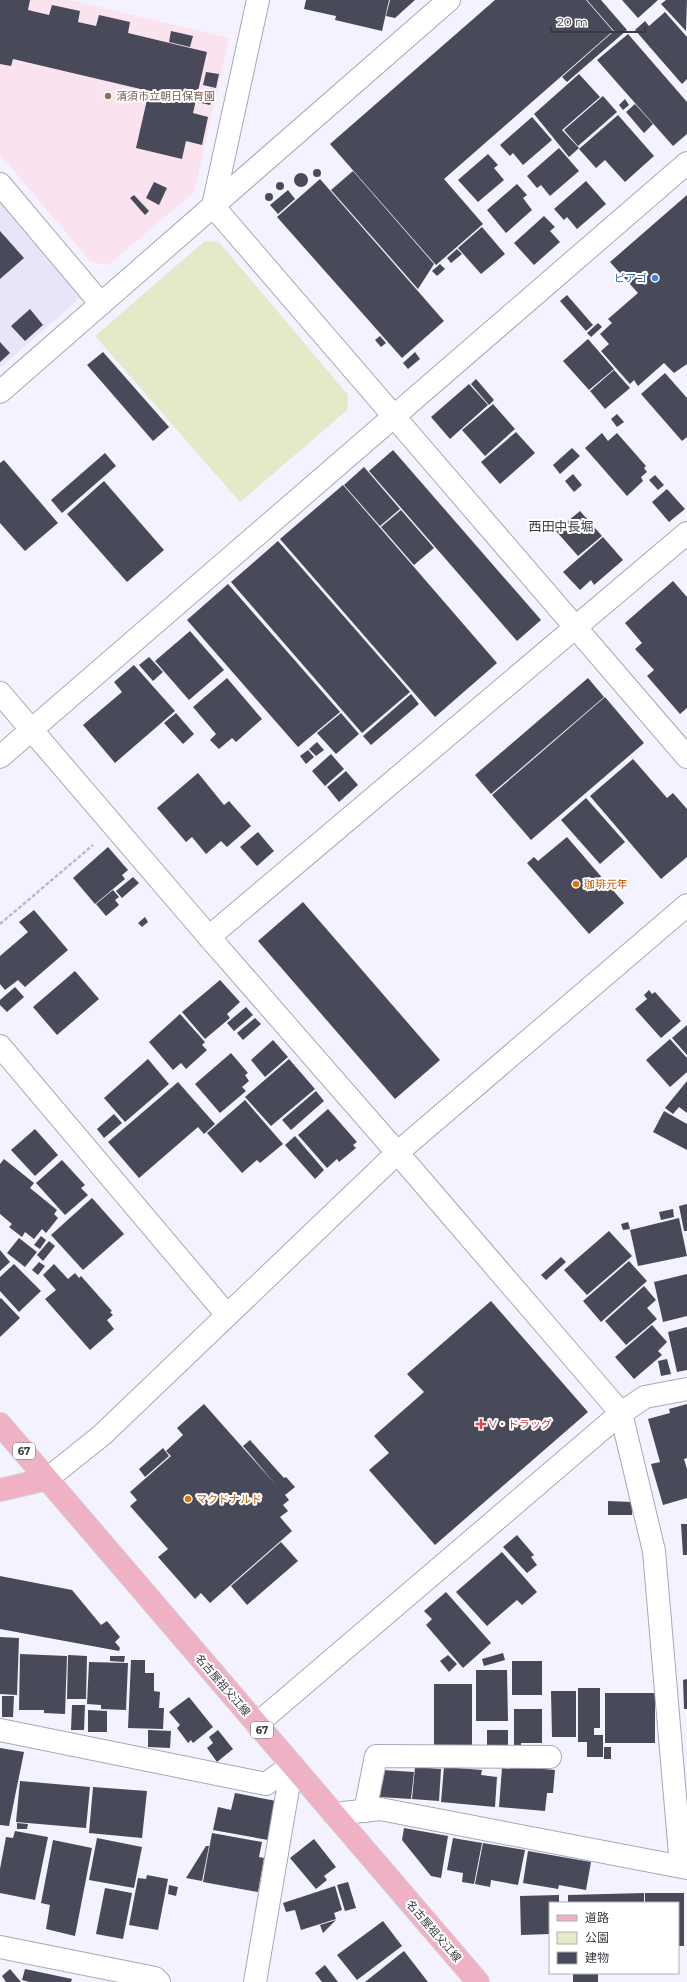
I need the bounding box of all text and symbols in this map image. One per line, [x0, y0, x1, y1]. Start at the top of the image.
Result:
scale bar [551, 8, 645, 34]
text: 20 m [557, 14, 588, 29]
place label: 清須市立朝日保育園 [116, 89, 215, 103]
marker: 清須市立朝日保育園 [103, 91, 113, 101]
place label: ピアゴ [614, 271, 647, 285]
marker: ピアゴ [650, 273, 660, 283]
district label: 西田中長堀 [528, 518, 594, 534]
place label: 珈琲元年 [584, 877, 628, 891]
marker: 珈琲元年 [571, 879, 581, 889]
place label: V・ドラッグ [489, 1417, 552, 1431]
marker: V・ドラッグ [476, 1419, 486, 1429]
road number: 67 [13, 1443, 35, 1459]
place label: マクドナルド [196, 1492, 262, 1506]
marker: マクドナルド [183, 1494, 193, 1504]
street label: 名古屋祖父江線 [192, 1651, 254, 1719]
road number: 67 [251, 1722, 273, 1738]
street label: 名古屋祖父江線 [403, 1897, 465, 1965]
legend [549, 1902, 679, 1974]
text: 道路 [585, 1910, 609, 1925]
text: 公園 [585, 1930, 609, 1945]
text: 建物 [585, 1950, 609, 1965]

